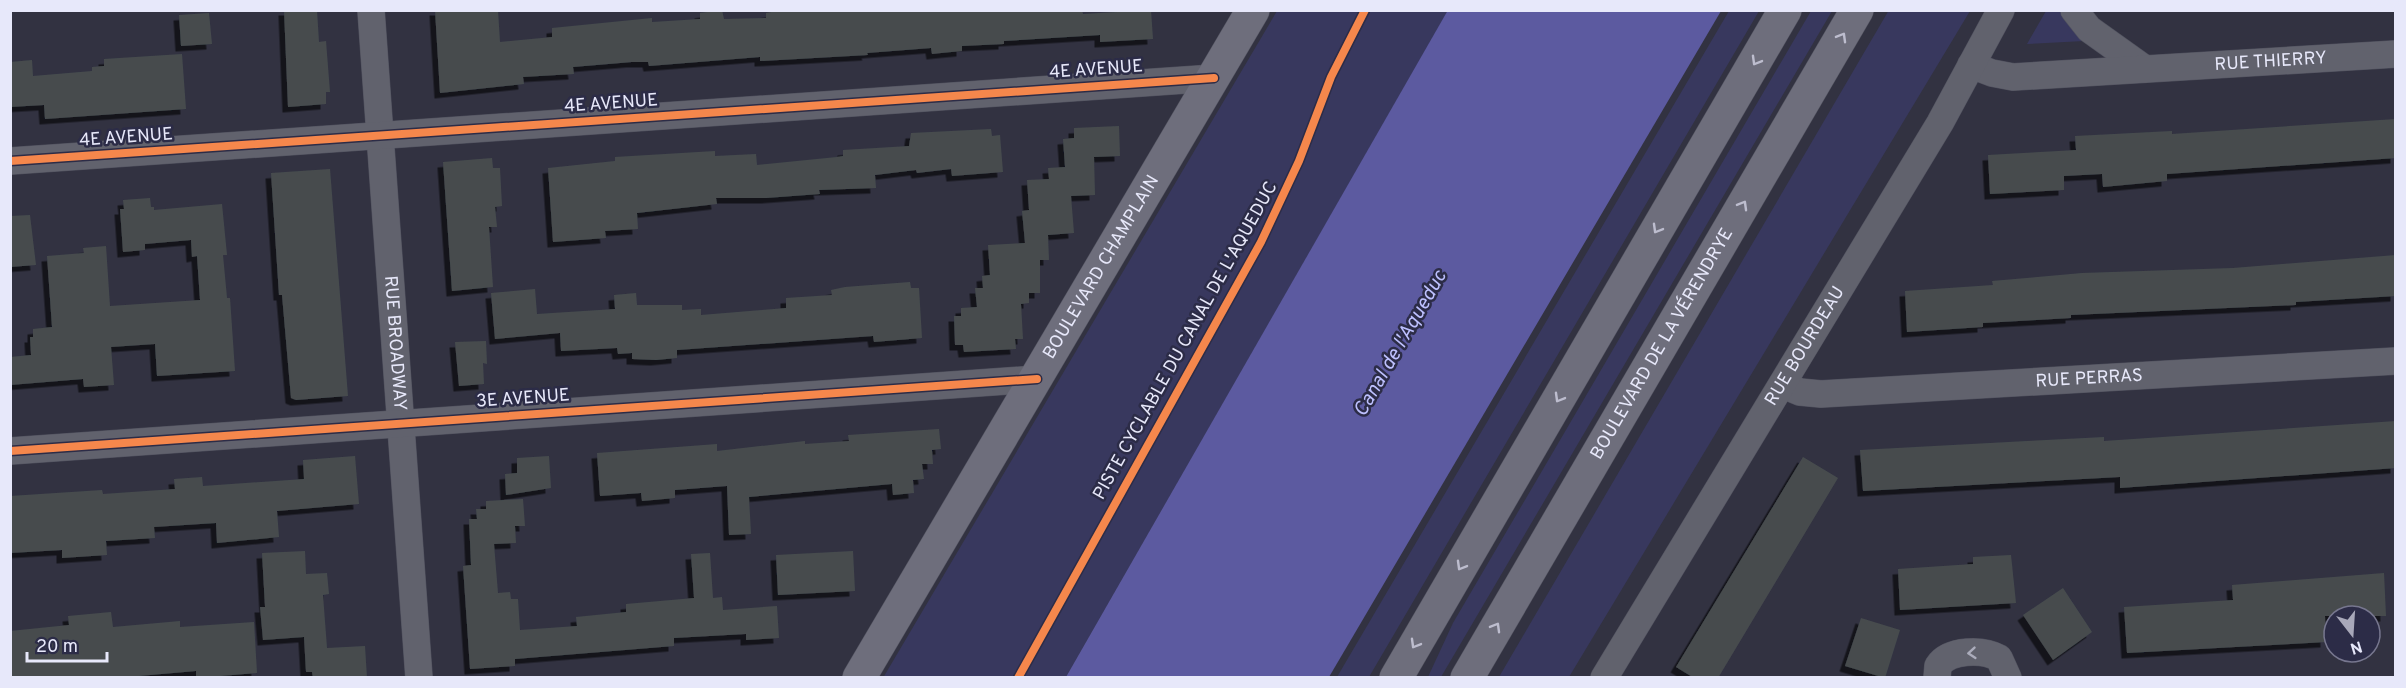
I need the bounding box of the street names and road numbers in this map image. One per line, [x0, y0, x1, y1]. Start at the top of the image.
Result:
street label: RUE THIERRY [2214, 47, 2327, 76]
street label: 4E AVENUE [1048, 55, 1144, 85]
street label: 4E AVENUE [563, 89, 659, 119]
street label: 4E AVENUE [78, 123, 174, 153]
street label: BOULEVARD CHAMPLAIN [1038, 171, 1165, 363]
street label: PISTE CYCLABLE DU CANAL DE L'AQUEDUC [1089, 178, 1283, 504]
street label: BOULEVARD DE LA VÉRENDRYE [1586, 224, 1739, 464]
street label: RUE BROADWAY [379, 275, 411, 411]
street label: RUE BOURDEAU [1760, 282, 1850, 410]
street label: RUE PERRAS [2035, 364, 2143, 393]
street label: 3E AVENUE [475, 384, 571, 414]

